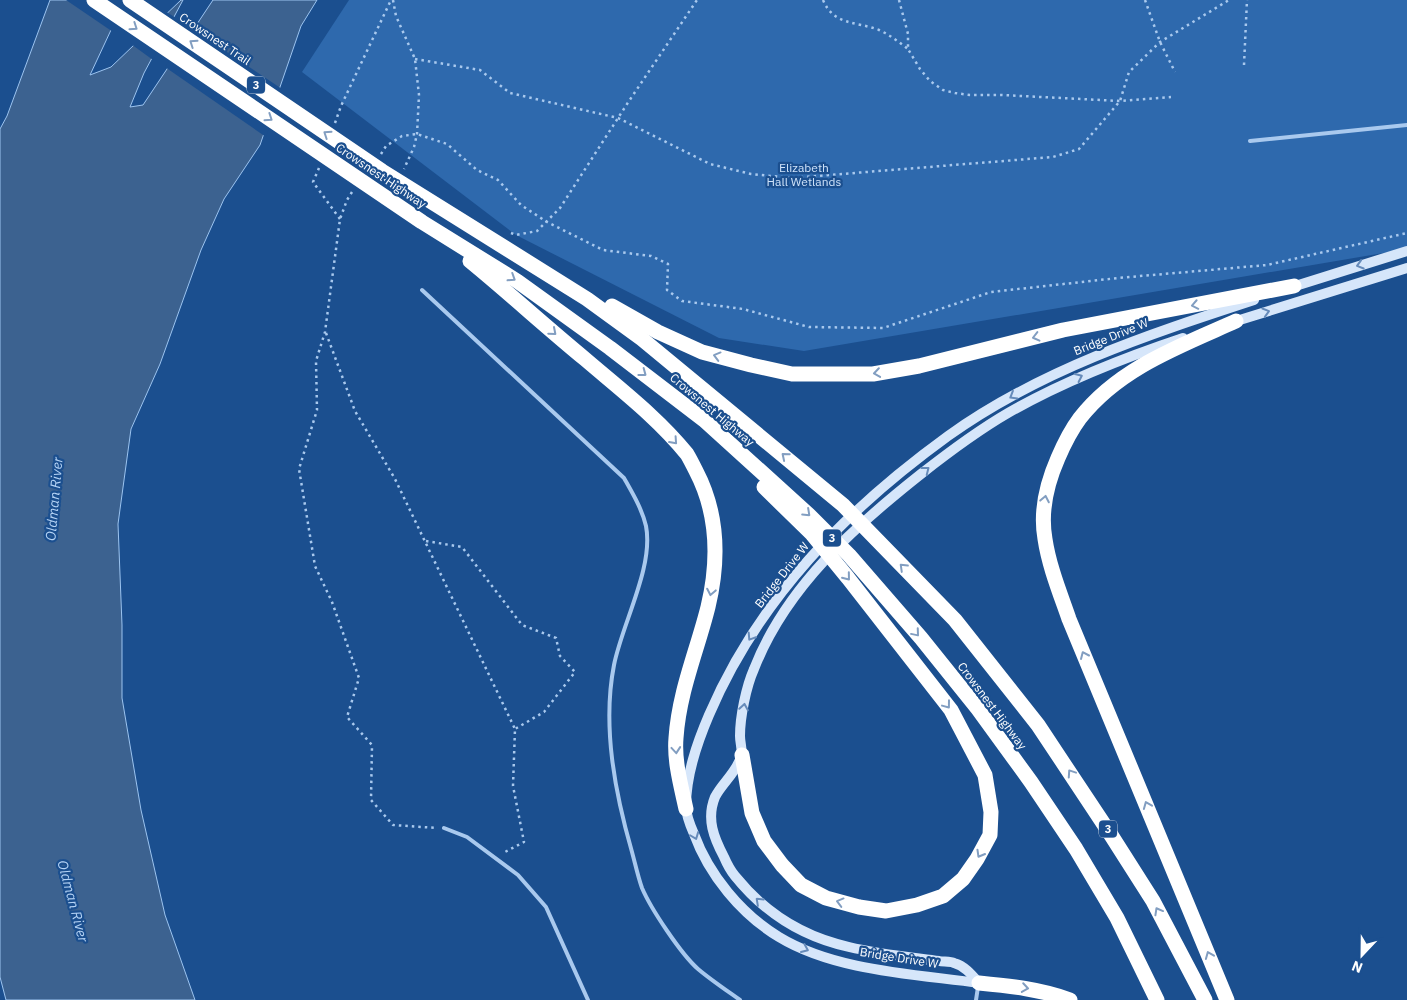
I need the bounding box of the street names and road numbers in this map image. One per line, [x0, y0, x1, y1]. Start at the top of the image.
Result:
street label: Crowsnest Trail [177, 9, 254, 68]
road number: 3 [247, 76, 265, 94]
street label: Crowsnest Highway [333, 140, 429, 211]
street label: Bridge Drive W [1071, 315, 1151, 358]
street label: Crowsnest Highway [667, 370, 758, 449]
road number: 3 [823, 530, 841, 546]
street label: Bridge Drive W [751, 539, 812, 611]
street label: Crowsnest Highway [955, 659, 1030, 752]
road number: 3 [1099, 821, 1117, 838]
street label: Bridge Drive W [859, 944, 940, 971]

